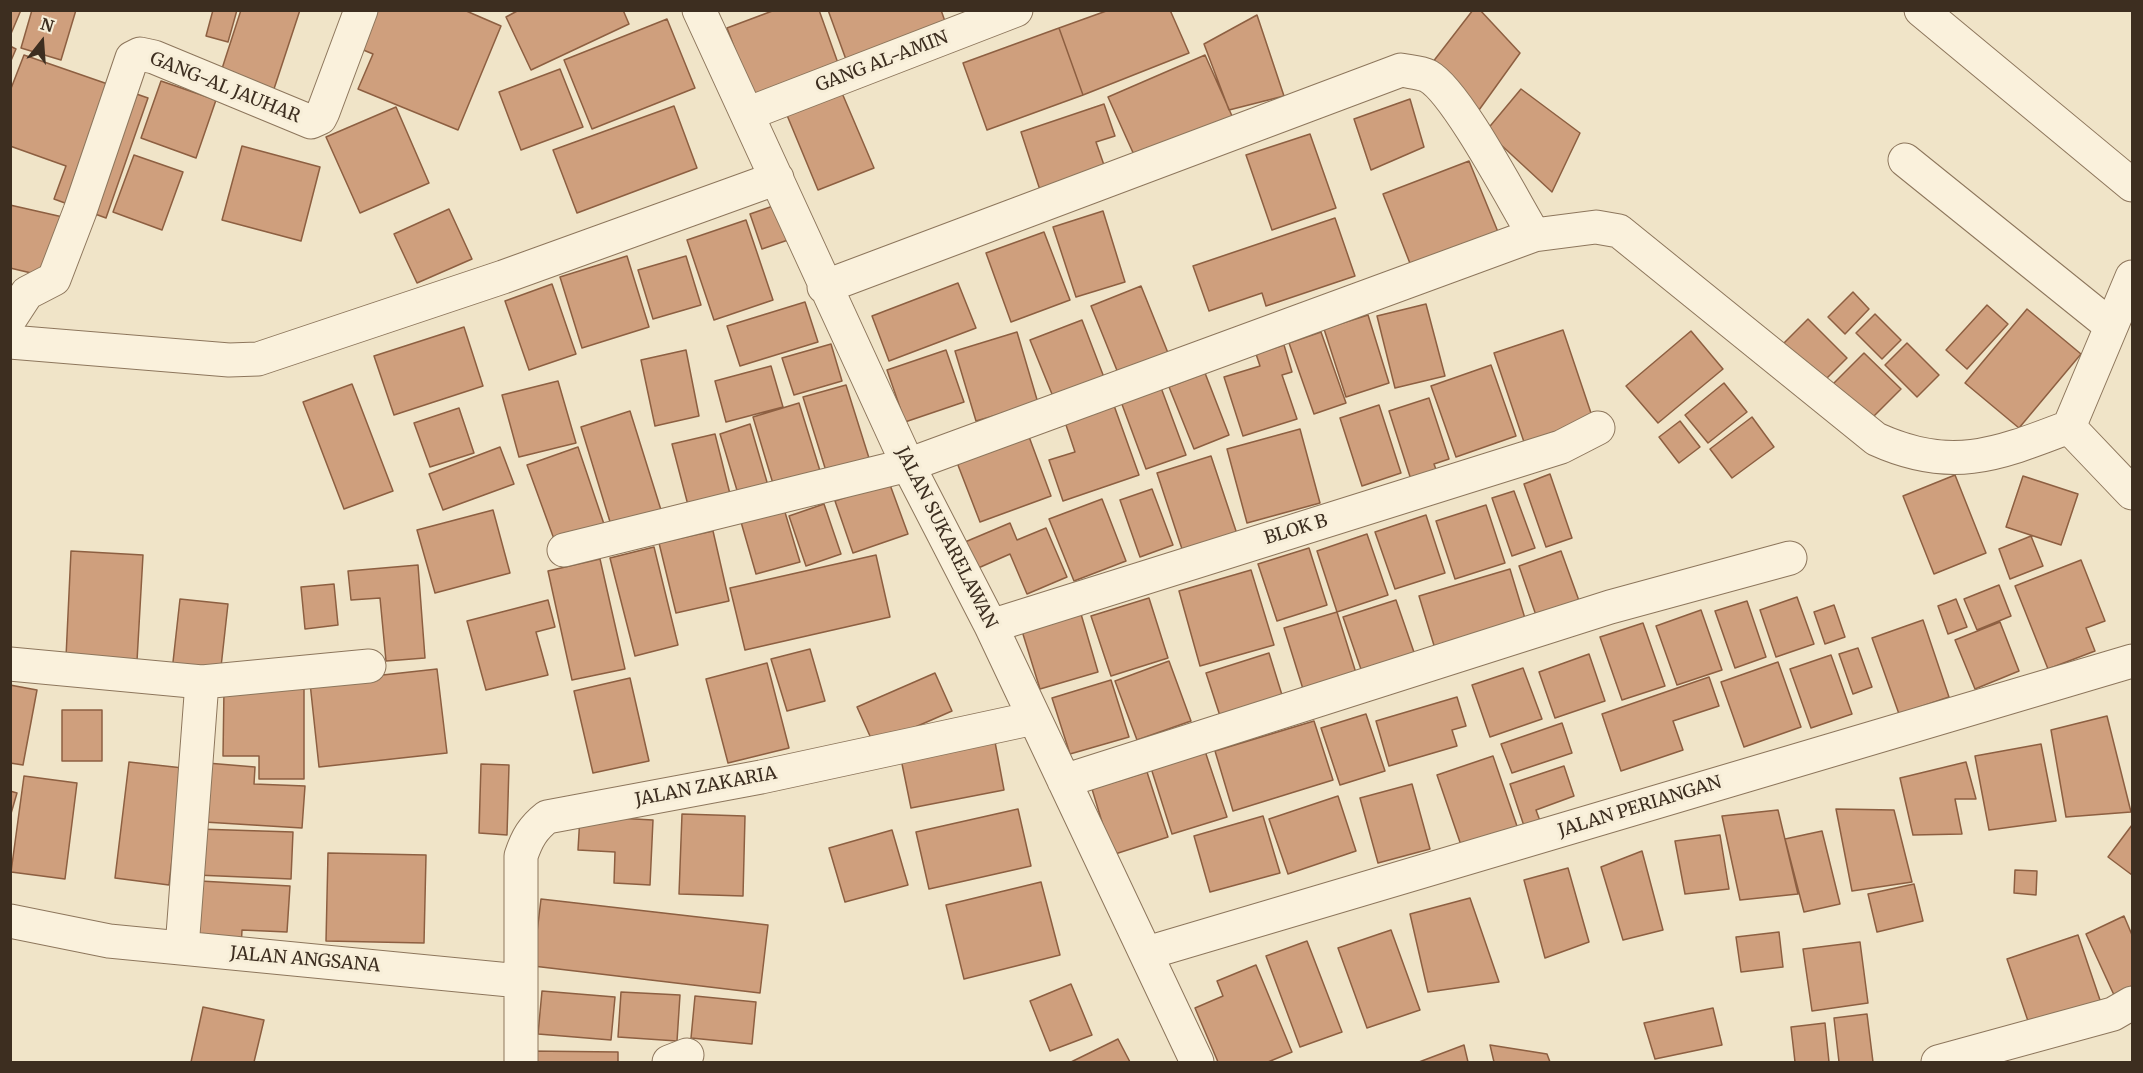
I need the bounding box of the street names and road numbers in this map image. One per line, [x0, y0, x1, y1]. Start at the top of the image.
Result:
street label: GANG AL-AMIN [813, 27, 951, 97]
street label: GANG-AL JAUHAR [147, 48, 303, 128]
street label: JALAN SUKARELAWAN [891, 443, 1001, 633]
street label: BLOK B [1262, 510, 1330, 550]
street label: JALAN ZAKARIA [633, 763, 779, 811]
street label: JALAN PERIANGAN [1556, 772, 1724, 842]
street label: JALAN ANGSANA [229, 943, 381, 977]

